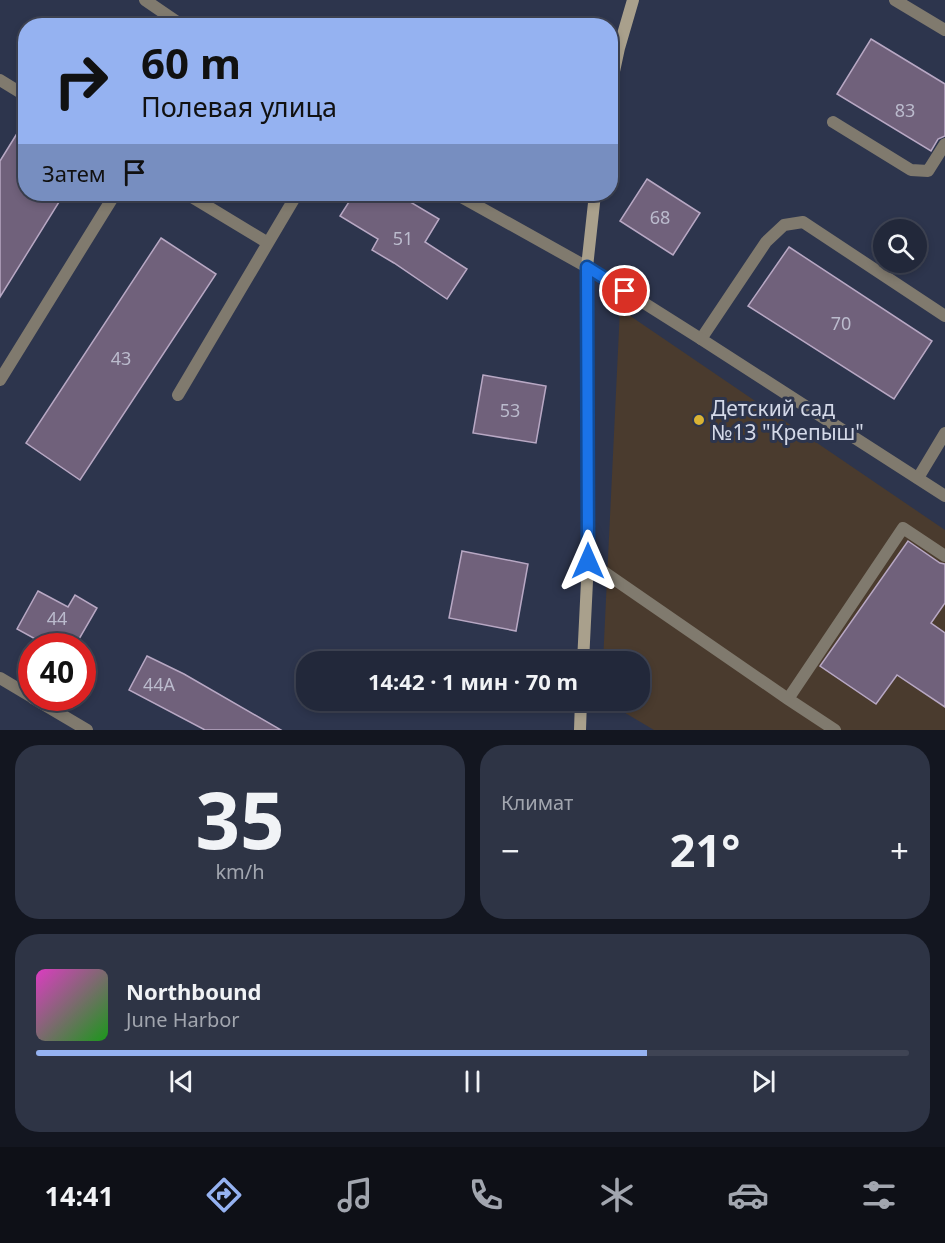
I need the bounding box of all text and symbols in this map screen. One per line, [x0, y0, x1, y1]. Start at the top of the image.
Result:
text: 60 m [141, 34, 241, 91]
icon: right [42, 42, 120, 120]
text: Полевая улица [141, 88, 337, 125]
house number: 83 [895, 98, 915, 122]
icon: arrive [118, 156, 151, 189]
text: Затем [42, 158, 106, 188]
house number: 68 [650, 205, 670, 229]
map controls [873, 219, 927, 273]
button: search [873, 219, 927, 273]
house number: 51 [393, 226, 413, 250]
pin [599, 265, 650, 316]
icon: arrive [608, 274, 641, 307]
house number: 70 [831, 311, 851, 335]
house number: 43 [111, 346, 131, 370]
place label: Детский сад №13 "Крепыш" [711, 394, 864, 446]
house number: 53 [500, 398, 520, 422]
marker: Детский сад №13 "Крепыш" [692, 413, 706, 427]
position arrow [556, 529, 620, 593]
house number: 44 [47, 606, 67, 630]
speed limit sign: 40 [18, 633, 96, 711]
text: 14:42 · 1 мин · 70 m [368, 666, 578, 696]
house number: 44А [143, 672, 176, 696]
text: 35 [195, 766, 285, 872]
text: Климат [501, 789, 573, 816]
text: 21° [670, 819, 740, 880]
text: − [501, 828, 520, 873]
text: + [890, 828, 909, 873]
text: km/h [215, 858, 265, 885]
text: Northbound [126, 976, 261, 1006]
text: June Harbor [126, 1006, 240, 1033]
icon: previous [165, 1065, 198, 1098]
icon: pause [456, 1065, 489, 1098]
icon: next [747, 1065, 780, 1098]
icon: directions [203, 1174, 245, 1216]
icon: music [334, 1174, 376, 1216]
icon: phone [465, 1174, 507, 1216]
icon: climate [596, 1174, 638, 1216]
icon: car [727, 1174, 769, 1216]
icon: filters [858, 1174, 900, 1216]
text: 14:41 [45, 1177, 114, 1214]

